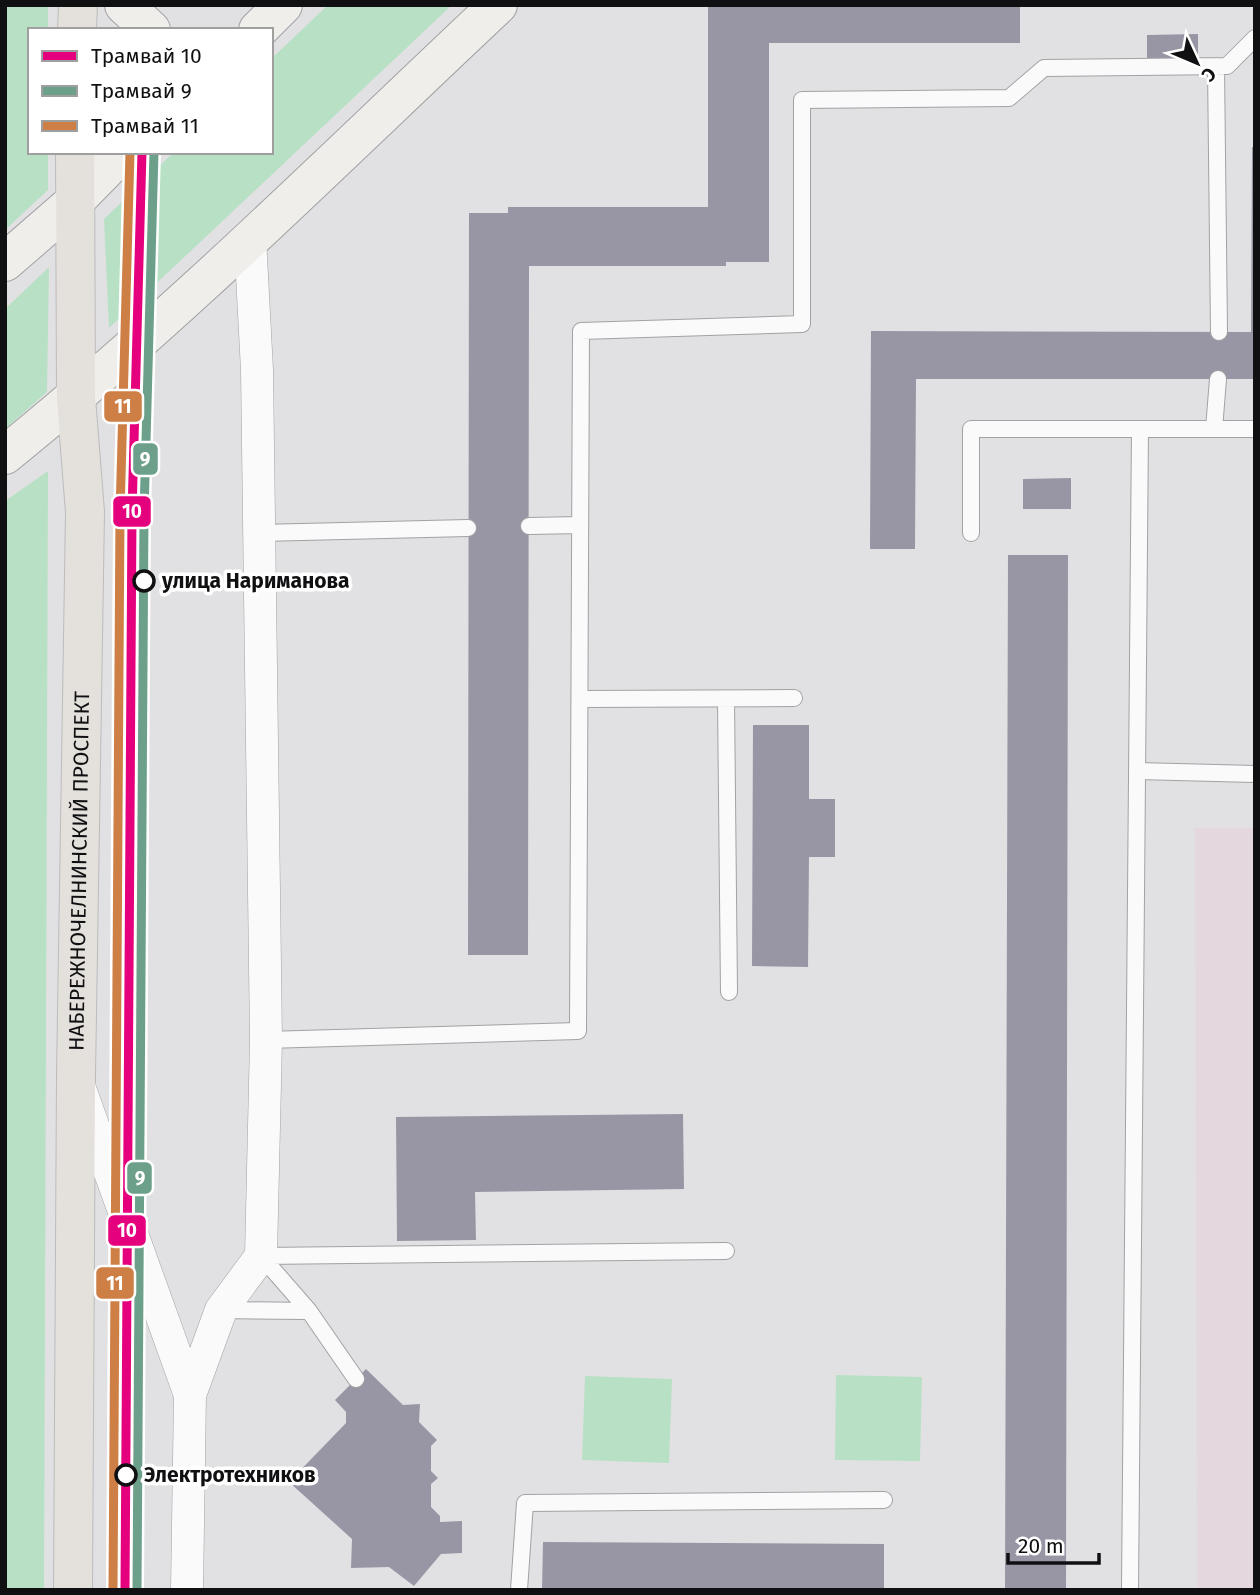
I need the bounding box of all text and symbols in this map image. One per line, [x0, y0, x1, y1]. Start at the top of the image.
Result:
legend [28, 28, 273, 154]
north arrow [1162, 28, 1232, 98]
text: Трамвай 10 [91, 43, 202, 69]
text: С [1197, 63, 1221, 86]
text: Трамвай 9 [91, 78, 192, 104]
text: Трамвай 11 [91, 113, 199, 139]
line badge: 11 [103, 390, 143, 423]
text: 11 [114, 395, 132, 418]
line badge: 9 [132, 442, 159, 476]
text: 9 [140, 448, 151, 471]
line badge: 10 [112, 495, 152, 528]
text: 10 [122, 500, 142, 523]
place label: улица Нариманова [161, 568, 350, 594]
marker: улица Нариманова [133, 570, 155, 592]
street label: НАБЕРЕЖНОЧЕЛНИНСКИЙ ПРОСПЕКТ [63, 691, 95, 1051]
line badge: 9 [126, 1161, 153, 1195]
text: 9 [135, 1167, 146, 1190]
line badge: 10 [107, 1214, 147, 1247]
text: 10 [117, 1219, 137, 1242]
line badge: 11 [95, 1266, 135, 1300]
text: 11 [106, 1272, 124, 1295]
place label: Электротехников [144, 1462, 316, 1488]
marker: Электротехников [115, 1464, 137, 1486]
scale bar [1008, 1522, 1099, 1566]
text: 20 m [1018, 1533, 1064, 1559]

